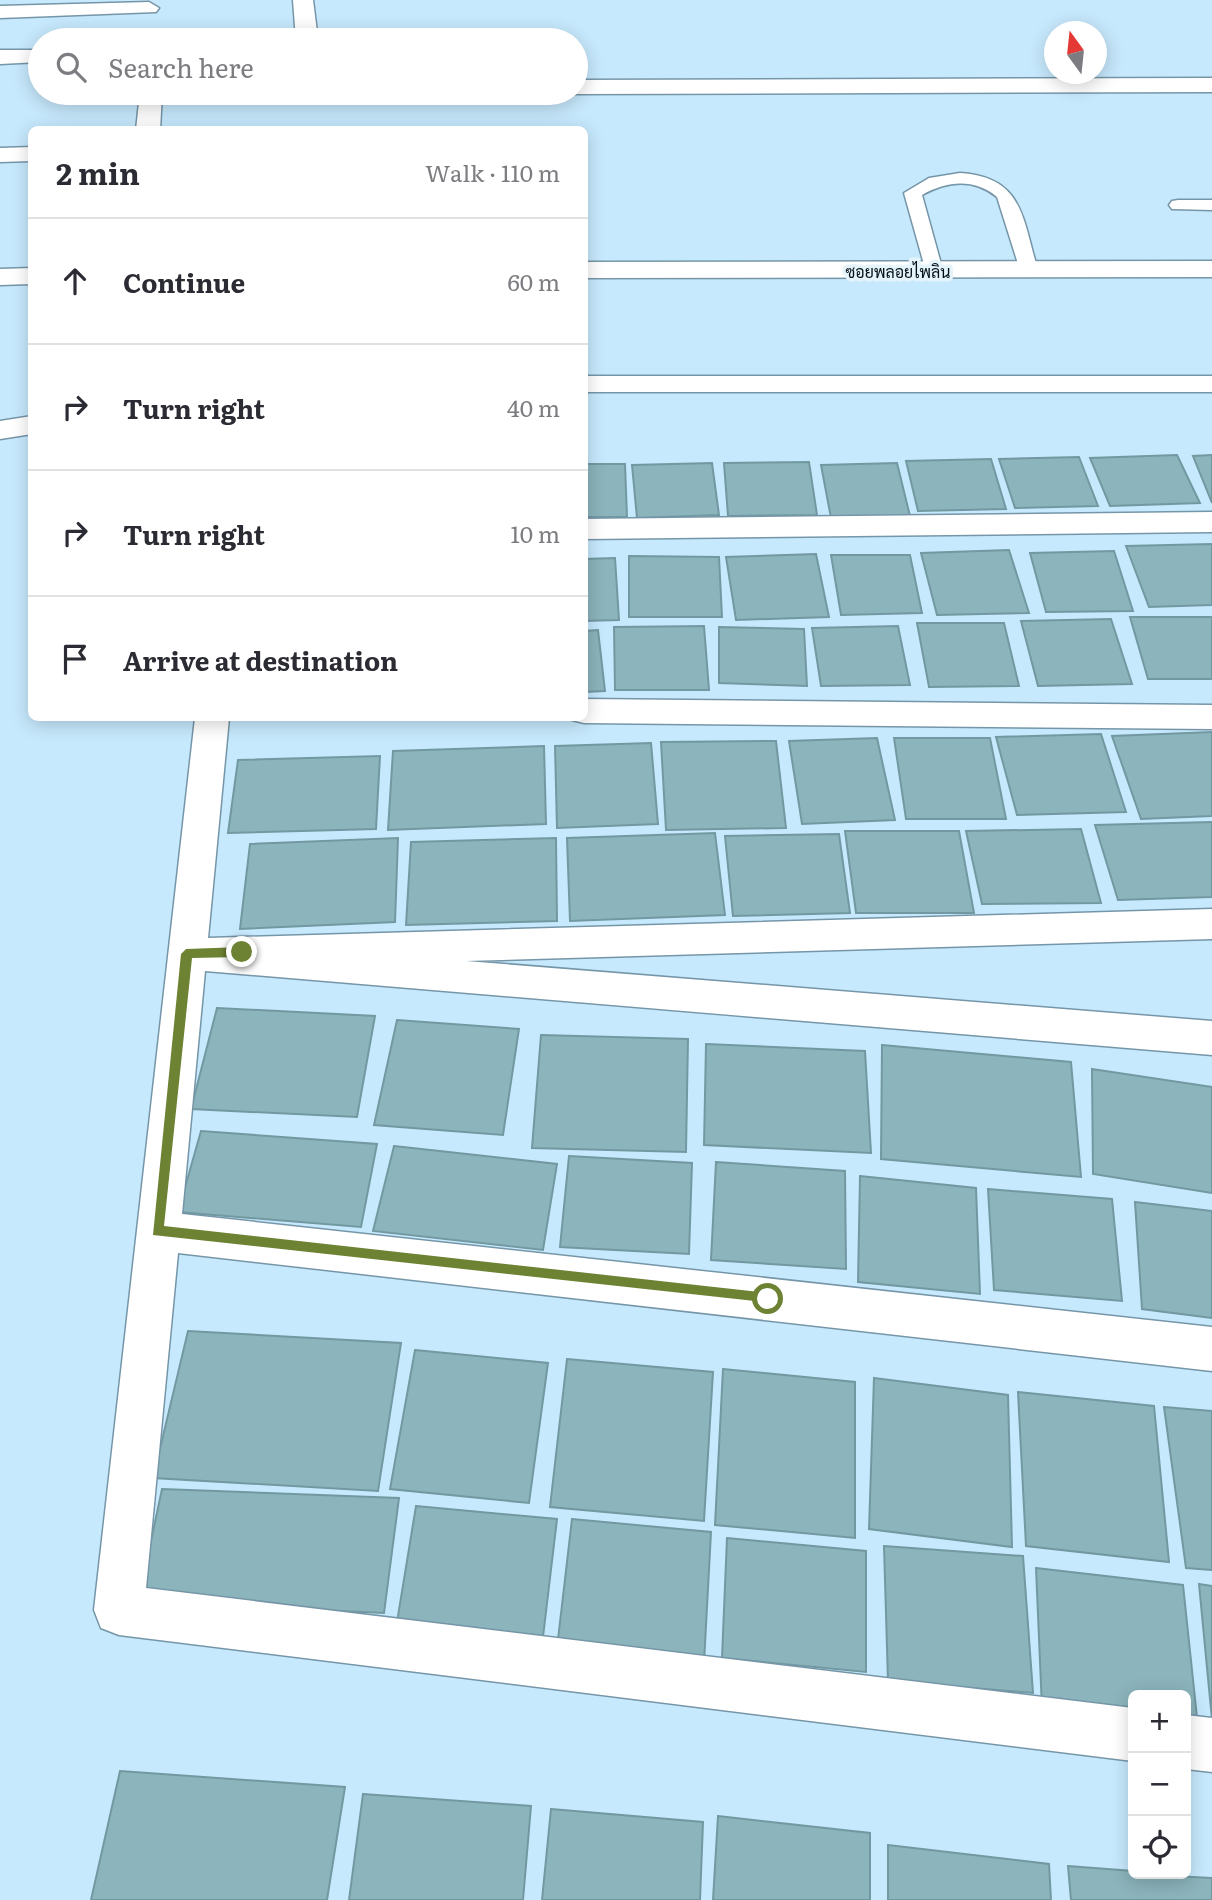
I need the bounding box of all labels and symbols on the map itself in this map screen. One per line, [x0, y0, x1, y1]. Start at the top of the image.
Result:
north arrow [1044, 21, 1107, 84]
street label: ซอยพลอยไพลิน [846, 259, 950, 283]
route end [226, 936, 257, 967]
route start [752, 1283, 783, 1314]

